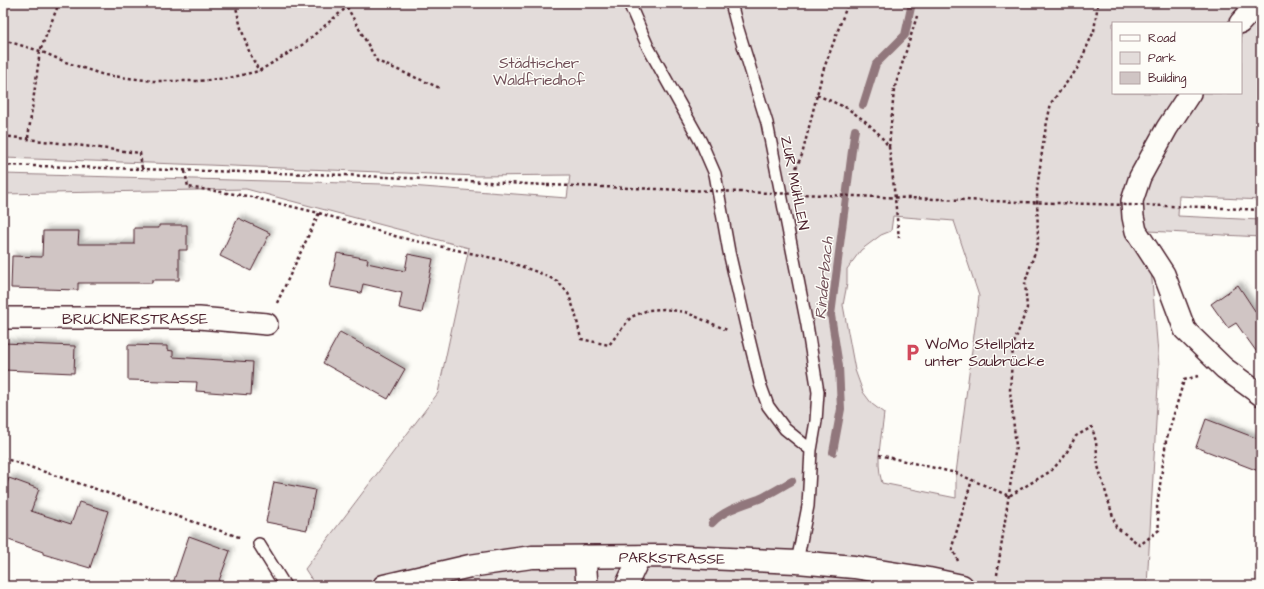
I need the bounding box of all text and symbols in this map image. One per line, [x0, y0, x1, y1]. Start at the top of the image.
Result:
legend [1112, 22, 1242, 94]
text: Road [1148, 30, 1176, 47]
text: Park [1148, 50, 1176, 67]
park label: Städtischer Waldfriedhof [493, 53, 585, 91]
text: Building [1148, 70, 1186, 88]
street label: ZUR MÜHLEN [775, 134, 814, 232]
water label: Rinderbach [809, 235, 839, 320]
street label: BRUCKNERSTRASSE [62, 309, 208, 330]
place label: WoMo Stellplatz unter Saubrücke [925, 334, 1045, 372]
parking icon: WoMo Stellplatz unter Saubrücke [902, 343, 922, 363]
street label: PARKSTRASSE [619, 547, 725, 570]

